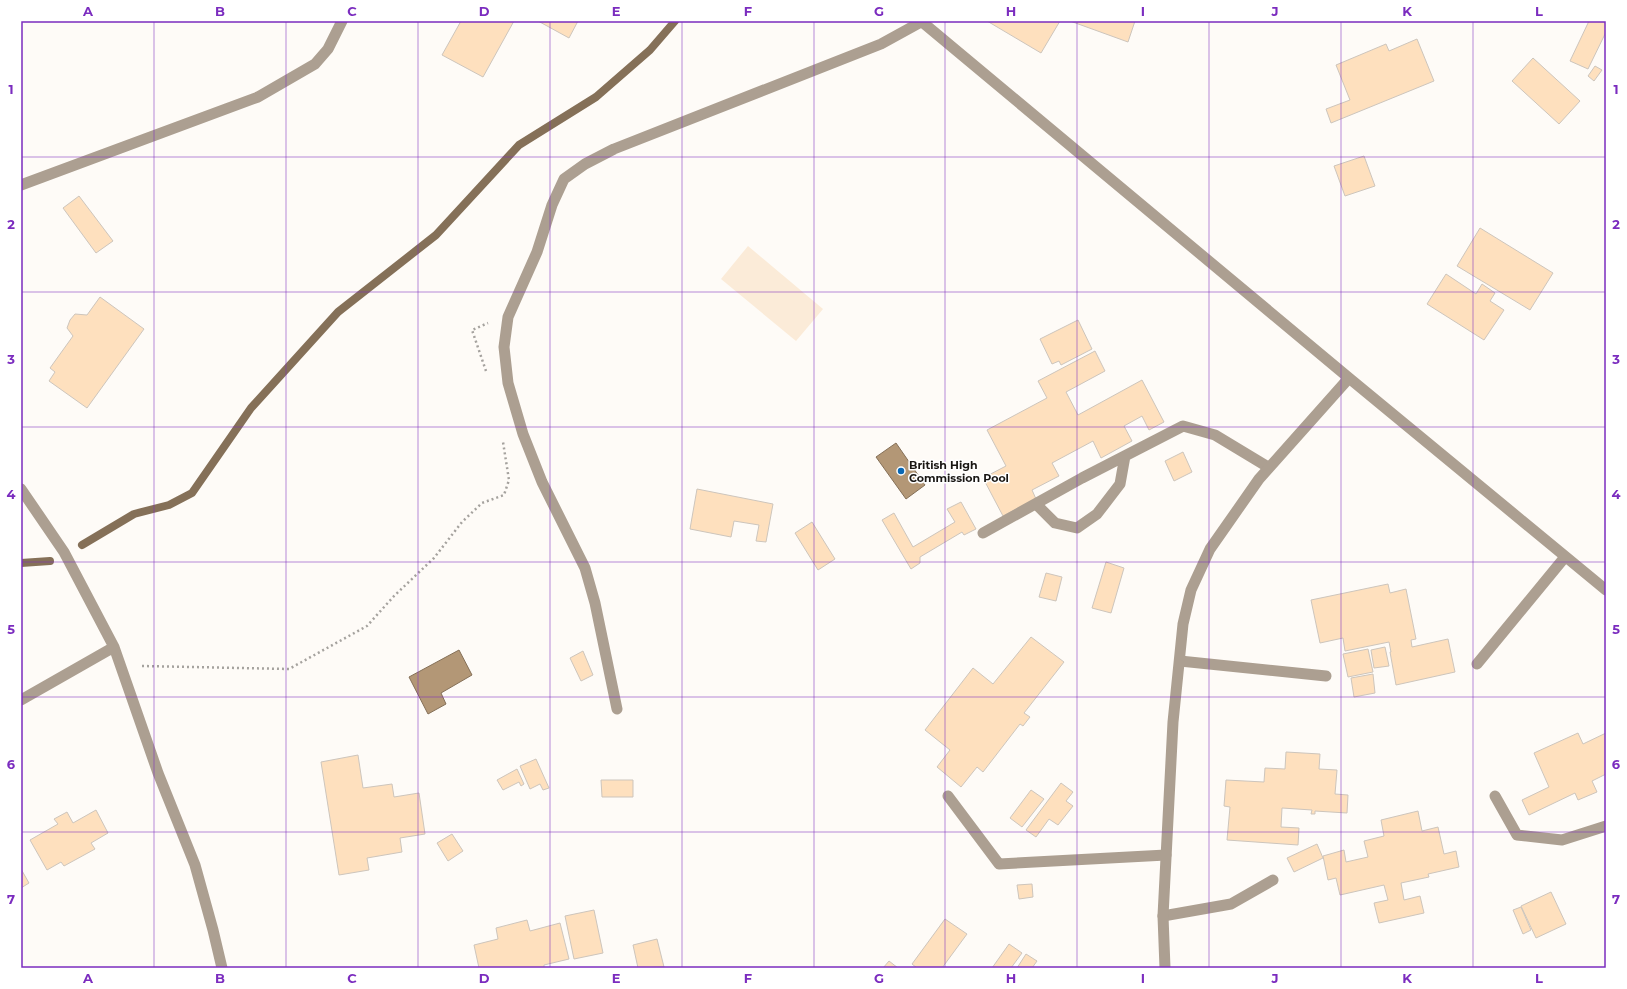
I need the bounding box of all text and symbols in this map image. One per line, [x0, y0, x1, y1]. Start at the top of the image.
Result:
text: A [82, 3, 94, 19]
text: B [215, 3, 225, 19]
text: C [347, 3, 357, 19]
text: D [479, 3, 490, 19]
text: E [612, 3, 621, 19]
text: F [744, 3, 752, 19]
text: G [874, 3, 884, 19]
text: H [1006, 3, 1016, 19]
text: I [1141, 3, 1145, 19]
text: J [1270, 3, 1279, 19]
text: K [1402, 3, 1412, 19]
text: L [1535, 3, 1543, 19]
text: 1 [8, 81, 14, 97]
text: 1 [1613, 81, 1619, 97]
text: 2 [7, 216, 15, 232]
text: 2 [1612, 216, 1620, 232]
text: 3 [6, 351, 15, 367]
text: 3 [1611, 351, 1620, 367]
place label: British High Commission Pool [909, 458, 1009, 485]
marker: British High Commission Pool [896, 466, 906, 476]
text: 4 [7, 486, 16, 502]
text: 4 [1612, 486, 1621, 502]
text: 5 [7, 621, 15, 637]
text: 5 [1612, 621, 1620, 637]
text: 6 [7, 756, 16, 772]
text: 6 [1612, 756, 1621, 772]
text: 7 [7, 891, 15, 907]
text: 7 [1612, 891, 1620, 907]
text: A [82, 970, 94, 986]
text: B [215, 970, 225, 986]
text: C [347, 970, 357, 986]
text: D [479, 970, 490, 986]
text: E [612, 970, 621, 986]
text: F [744, 970, 752, 986]
text: G [874, 970, 884, 986]
text: H [1006, 970, 1016, 986]
text: I [1141, 970, 1145, 986]
text: J [1270, 970, 1279, 986]
text: K [1402, 970, 1412, 986]
text: L [1535, 970, 1543, 986]

